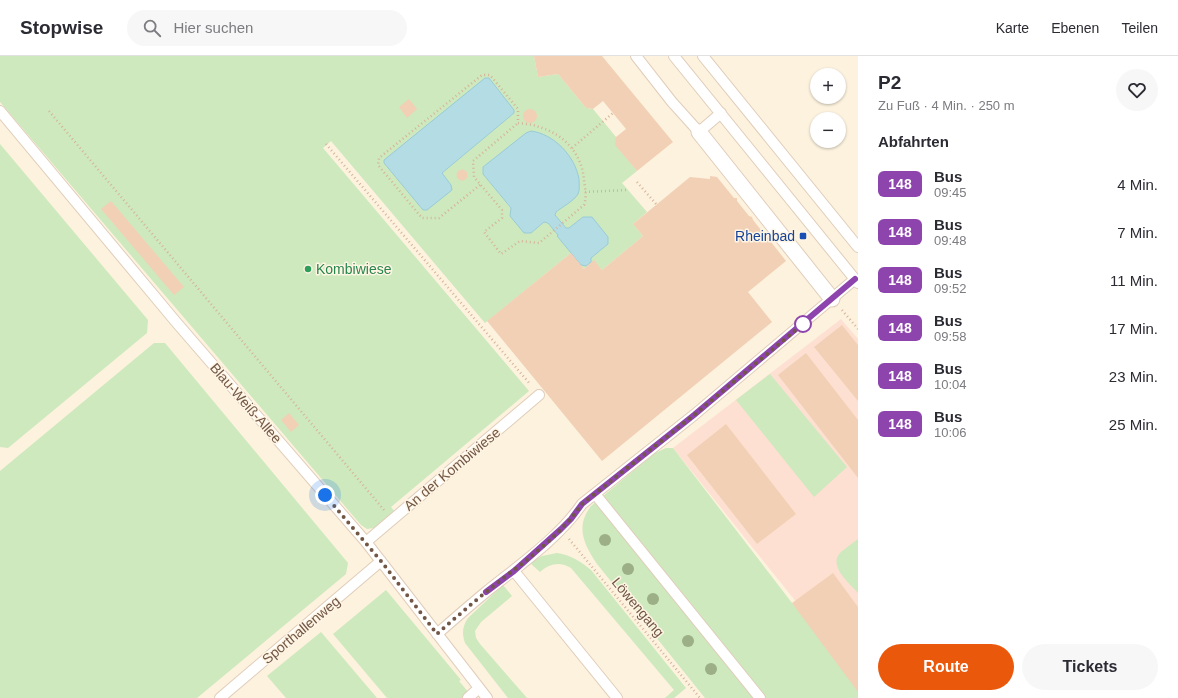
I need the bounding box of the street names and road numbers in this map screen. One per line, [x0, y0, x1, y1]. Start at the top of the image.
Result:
street label: Blau-Weiß-Allee [207, 360, 285, 446]
street label: An der Kombiwiese [401, 424, 503, 514]
street label: Löwengang [609, 574, 667, 640]
street label: Sporthallenweg [259, 593, 343, 667]

